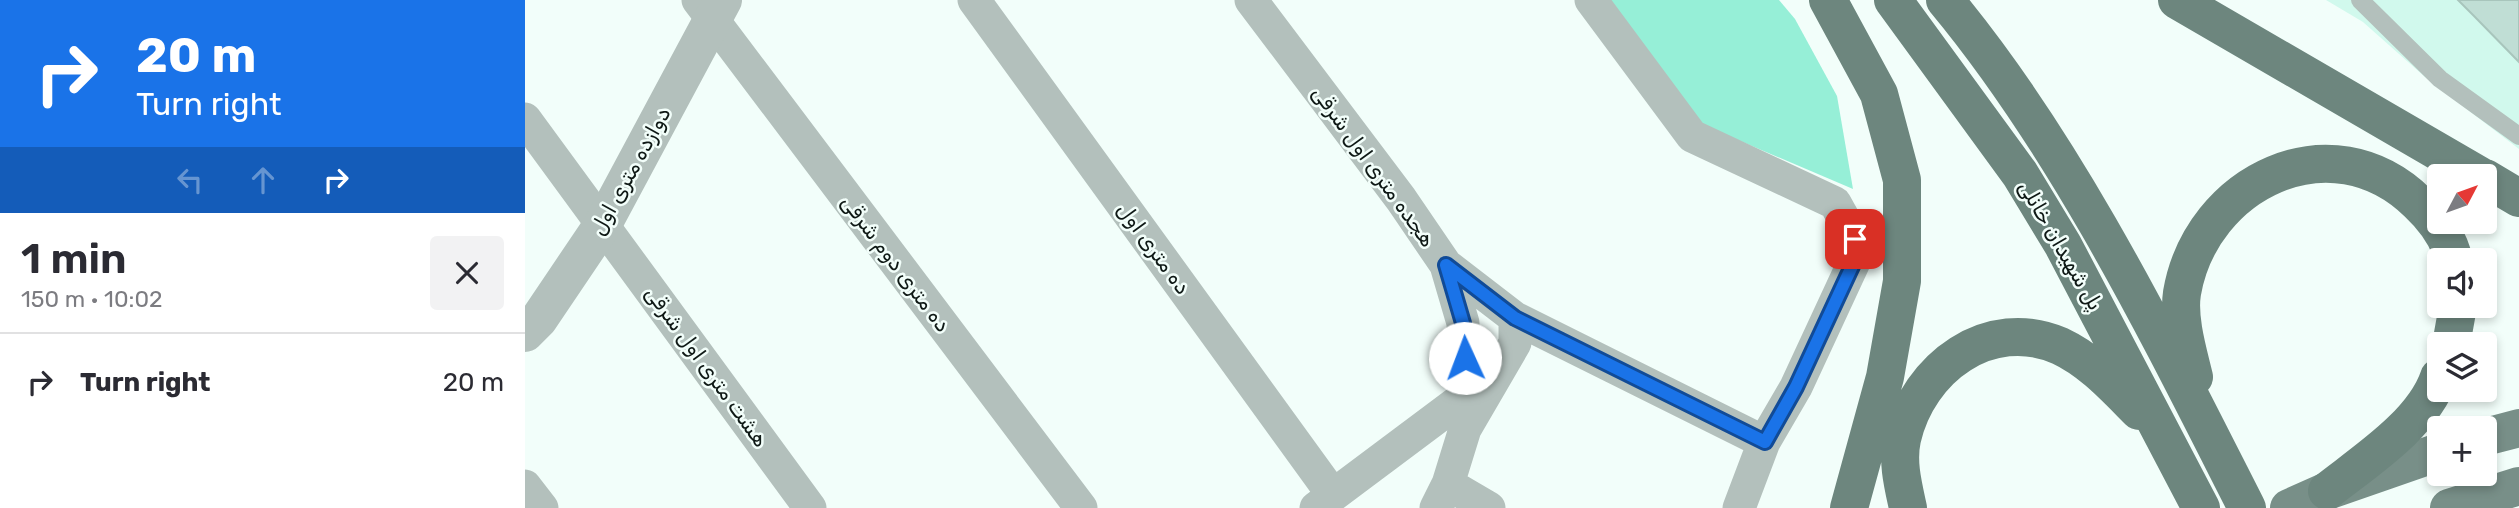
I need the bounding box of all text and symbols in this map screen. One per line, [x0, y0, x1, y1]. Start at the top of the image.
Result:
text: 20 m [136, 26, 257, 84]
icon: right [21, 28, 112, 119]
street label: هجده متری اول شرقی [1306, 81, 1441, 252]
text: Turn right [136, 85, 281, 123]
street label: دوازده متری اول [585, 103, 676, 240]
icon: left [171, 161, 209, 199]
icon: ahead [244, 161, 282, 199]
icon: right [317, 161, 355, 199]
north arrow [2427, 164, 2497, 234]
map controls [2427, 164, 2497, 486]
street label: پل شهیدان خانلی [2012, 176, 2108, 315]
street label: ده متری دوم شرقی [835, 189, 956, 337]
street label: ده متری اول [1111, 197, 1196, 299]
pin [1825, 209, 1885, 269]
icon: arrive [1836, 220, 1874, 258]
text: 1 min [21, 234, 127, 284]
button: close [430, 236, 504, 310]
button: sound [2427, 248, 2497, 318]
street label: هشت متری اول شرقی [639, 281, 774, 452]
text: 150 m · 10:02 [21, 285, 163, 313]
position arrow [1428, 321, 1502, 395]
button: layers [2427, 332, 2497, 402]
icon: right [21, 363, 59, 401]
text: Turn right [80, 367, 210, 398]
text: 20 m [443, 367, 504, 398]
button: + [2427, 416, 2497, 486]

